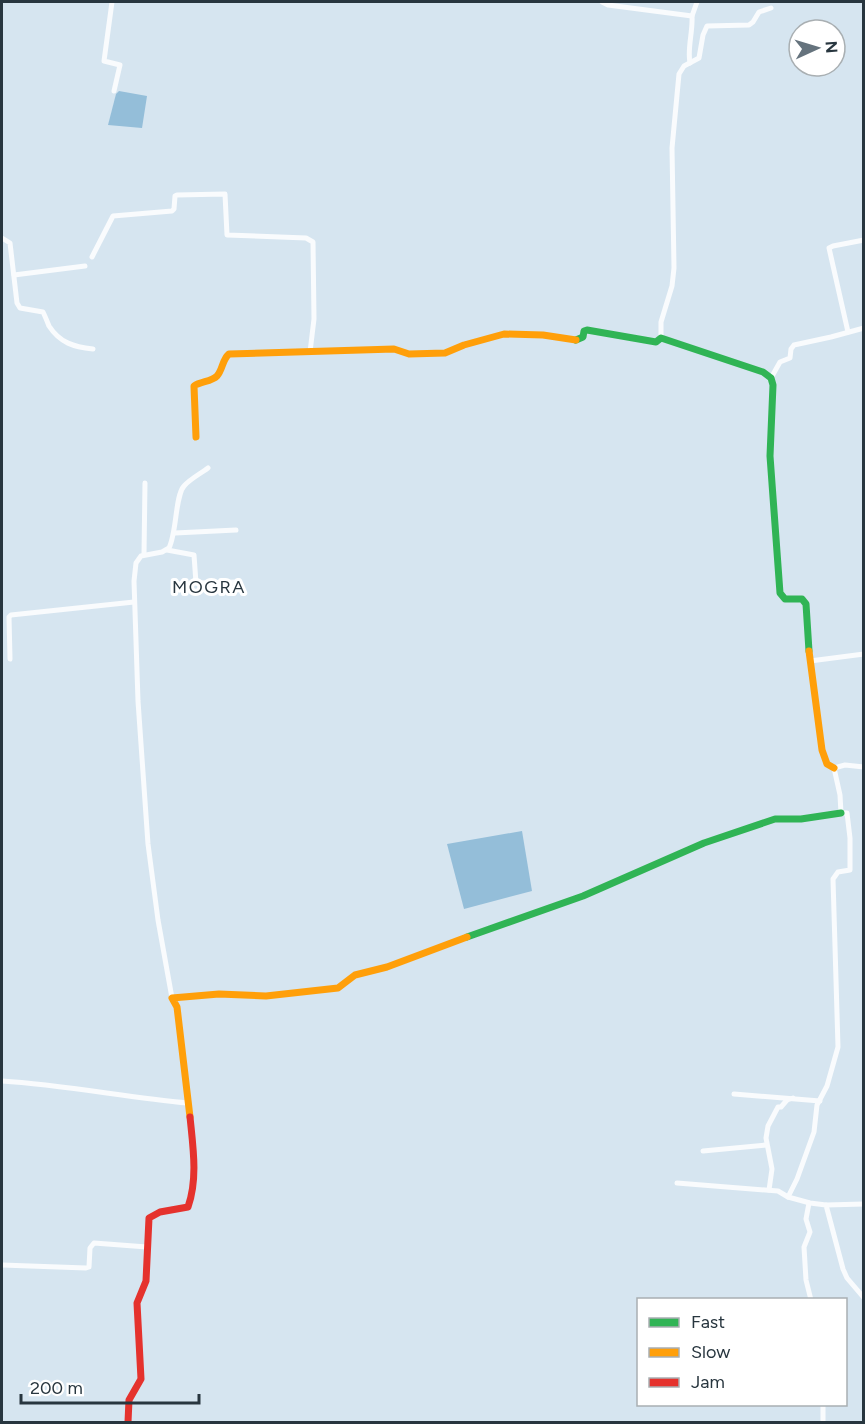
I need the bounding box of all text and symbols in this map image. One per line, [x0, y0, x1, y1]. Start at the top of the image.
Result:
north arrow [787, 18, 847, 78]
text: N [822, 40, 841, 54]
district label: MOGRA [172, 576, 246, 598]
legend [637, 1298, 847, 1406]
text: Fast [691, 1311, 725, 1333]
text: Slow [691, 1341, 730, 1363]
scale bar [21, 1367, 200, 1405]
text: Jam [691, 1371, 725, 1393]
text: 200 m [30, 1377, 83, 1399]

